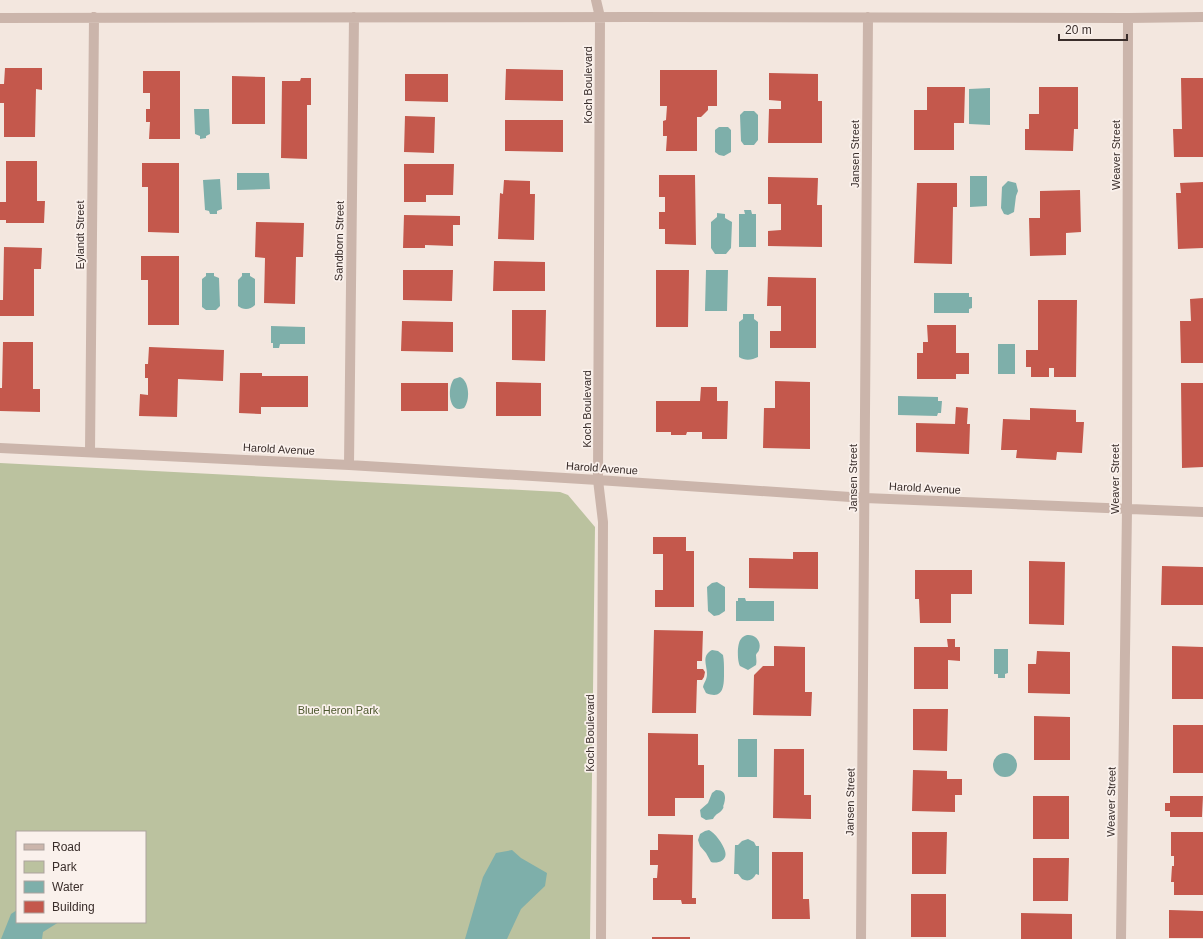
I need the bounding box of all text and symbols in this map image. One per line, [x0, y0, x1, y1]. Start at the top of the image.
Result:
scale bar [1059, 16, 1127, 42]
text: 20 m [1065, 23, 1092, 37]
street label: Koch Boulevard [582, 46, 594, 124]
street label: Jansen Street [849, 120, 861, 188]
street label: Weaver Street [1110, 120, 1122, 190]
street label: Eylandt Street [74, 200, 86, 270]
street label: Sandborn Street [332, 201, 346, 281]
street label: Koch Boulevard [581, 370, 593, 448]
street label: Harold Avenue [243, 441, 315, 457]
street label: Jansen Street [847, 444, 859, 512]
street label: Weaver Street [1109, 444, 1121, 514]
street label: Harold Avenue [566, 460, 638, 476]
street label: Harold Avenue [889, 480, 961, 496]
street label: Koch Boulevard [584, 694, 596, 772]
park label: Blue Heron Park [298, 704, 379, 716]
street label: Weaver Street [1104, 767, 1118, 837]
street label: Jansen Street [843, 768, 857, 836]
legend [16, 831, 146, 923]
text: Road [52, 840, 81, 854]
text: Park [52, 860, 78, 874]
text: Water [52, 880, 84, 894]
text: Building [52, 900, 95, 914]

